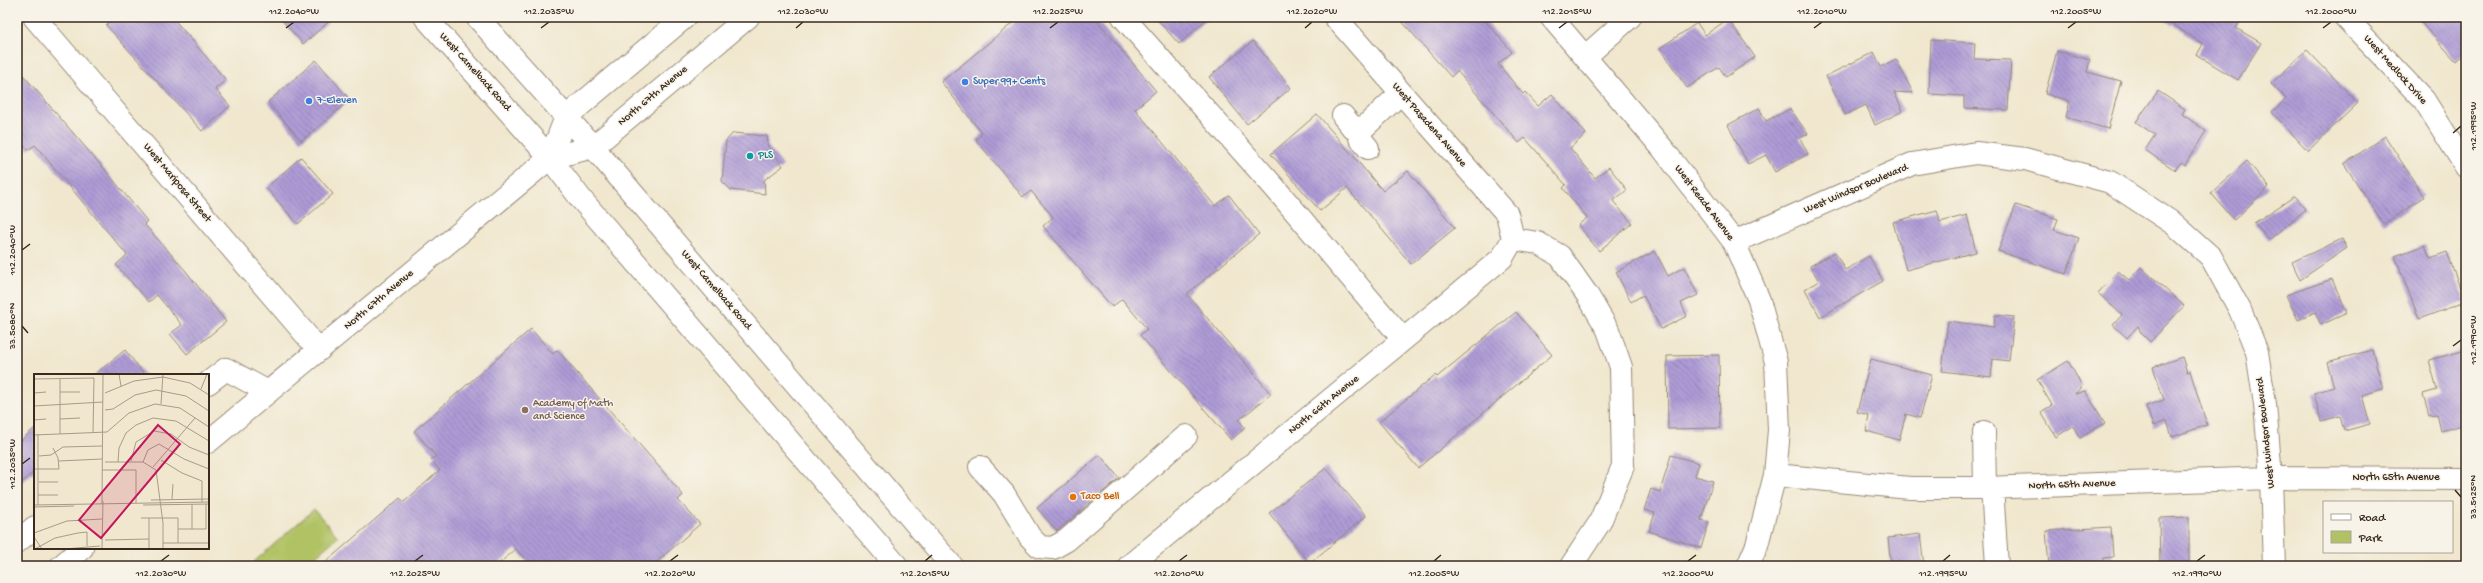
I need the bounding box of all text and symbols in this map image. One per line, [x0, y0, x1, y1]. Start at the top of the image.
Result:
text: 112.2040°W [268, 6, 320, 18]
text: 112.2035°W [523, 6, 575, 18]
text: 112.2030°W [777, 6, 829, 18]
text: 112.2025°W [1032, 6, 1083, 18]
text: 112.2020°W [1286, 6, 1338, 18]
text: 112.2015°W [1542, 6, 1592, 18]
text: 112.2010°W [1796, 6, 1847, 18]
text: 112.2005°W [2050, 6, 2102, 18]
text: 112.2000°W [2304, 6, 2357, 18]
street label: West Camelback Road [437, 30, 514, 115]
street label: West Medlock Drive [2361, 33, 2430, 107]
street label: North 67th Avenue [616, 63, 690, 129]
place label: Super 99+ Cents [973, 76, 1046, 88]
marker: Super 99+ Cents [960, 77, 970, 87]
street label: West Pasadena Avenue [1389, 80, 1469, 170]
place label: 7-Eleven [316, 95, 358, 107]
marker: 7-Eleven [304, 96, 314, 106]
text: 112.1995°W [2468, 101, 2480, 151]
street label: West Mariposa Street [140, 141, 215, 226]
place label: PLS [757, 150, 774, 162]
marker: PLS [745, 151, 755, 161]
street label: West Windsor Boulevard [1802, 161, 1911, 216]
street label: West Reade Avenue [1672, 163, 1737, 243]
text: 112.2040°W [7, 224, 19, 276]
street label: West Camelback Road [678, 248, 755, 333]
street label: North 67th Avenue [342, 267, 416, 333]
text: 33.5080°N [7, 302, 19, 350]
text: 112.1990°W [2468, 315, 2480, 365]
street label: North 66th Avenue [1286, 373, 1362, 437]
inset map [34, 374, 209, 549]
street label: West Windsor Boulevard [2254, 375, 2278, 489]
place label: Academy of Math and Science [533, 397, 613, 423]
marker: Academy of Math and Science [520, 405, 530, 415]
text: 112.2035°W [7, 438, 19, 490]
street label: North 65th Avenue [2352, 472, 2440, 484]
text: 33.5125°N [2468, 475, 2480, 520]
street label: North 65th Avenue [2028, 477, 2116, 493]
place label: Taco Bell [1080, 491, 1120, 503]
marker: Taco Bell [1068, 492, 1078, 502]
legend [2323, 501, 2453, 553]
text: Road [2359, 512, 2386, 526]
text: Park [2358, 532, 2384, 546]
text: 112.2030°W [135, 568, 187, 580]
text: 112.2025°W [389, 568, 440, 580]
text: 112.2020°W [644, 568, 696, 580]
text: 112.2015°W [900, 568, 950, 580]
text: 112.2010°W [1153, 568, 1204, 580]
text: 112.2005°W [1408, 568, 1460, 580]
text: 112.2000°W [1661, 568, 1714, 580]
text: 112.1995°W [1918, 568, 1968, 580]
text: 112.1990°W [2172, 568, 2222, 580]

